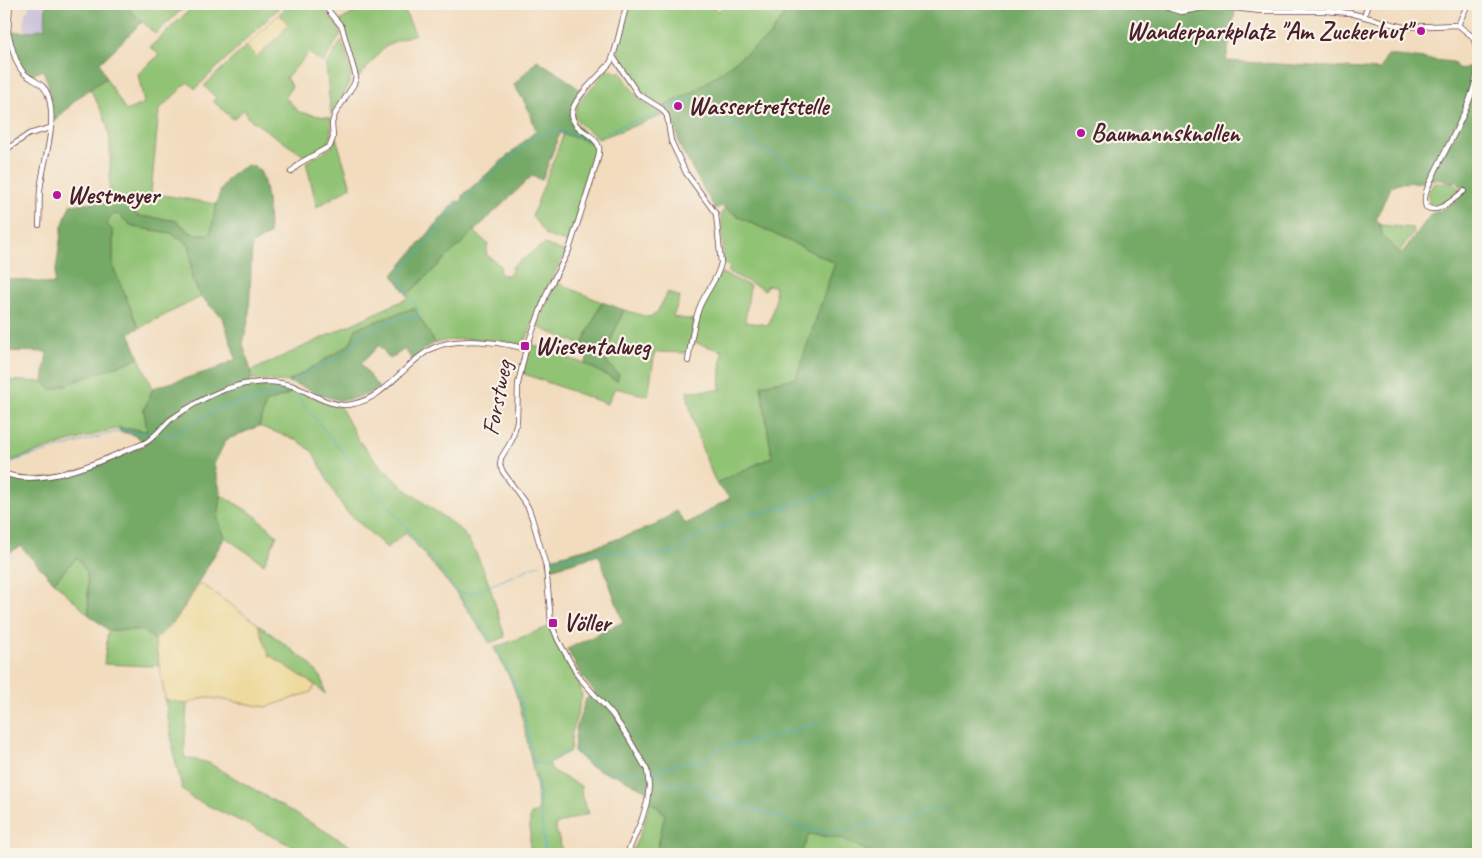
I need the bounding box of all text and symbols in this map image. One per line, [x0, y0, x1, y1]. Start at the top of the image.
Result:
place label: Wanderparkplatz "Am Zuckerhut" [1126, 15, 1416, 47]
marker: Wanderparkplatz "Am Zuckerhut" [1415, 25, 1427, 37]
place label: Wassertretstelle [688, 90, 830, 122]
marker: Wassertretstelle [672, 100, 684, 112]
place label: Baumannsknollen [1091, 117, 1241, 149]
marker: Baumannsknollen [1075, 127, 1087, 139]
place label: Westmeyer [67, 179, 162, 211]
marker: Westmeyer [51, 189, 63, 201]
place label: Wiesentalweg [535, 330, 652, 362]
marker: Wiesentalweg [519, 340, 531, 352]
street label: Forstweg [474, 356, 520, 438]
place label: Völler [563, 607, 613, 639]
marker: Völler [547, 617, 559, 629]

